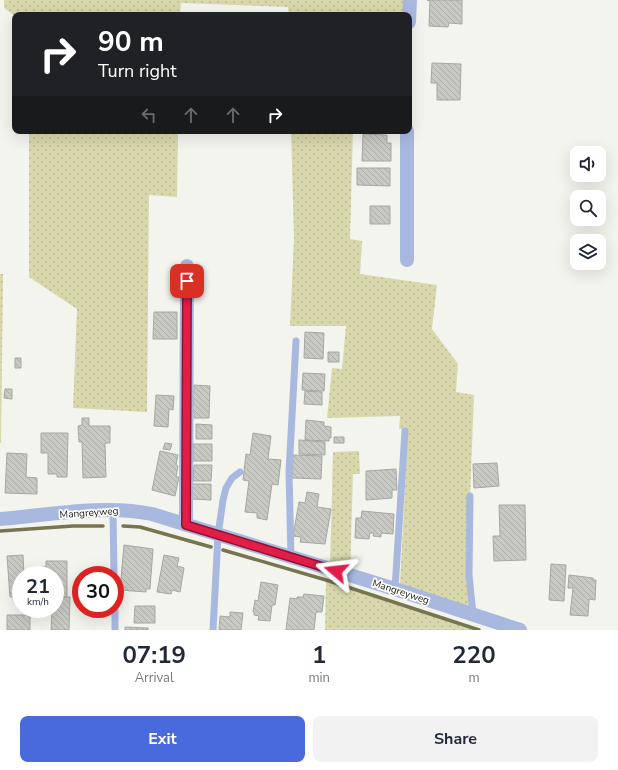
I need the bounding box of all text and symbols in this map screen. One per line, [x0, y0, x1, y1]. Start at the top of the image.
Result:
text: 90 m [98, 23, 164, 61]
icon: right [32, 28, 84, 80]
text: Turn right [98, 59, 177, 83]
icon: left [138, 104, 160, 126]
icon: ahead [180, 104, 202, 126]
icon: ahead [222, 104, 244, 126]
icon: right [264, 104, 286, 126]
map controls [570, 146, 606, 270]
button: sound [570, 146, 606, 182]
button: search [570, 190, 606, 226]
button: layers [570, 234, 606, 270]
pin [170, 264, 204, 298]
icon: arrive [176, 270, 198, 292]
street label: Mangreyweg [59, 504, 119, 522]
position arrow [315, 550, 357, 592]
speed limit sign: 30 [72, 566, 124, 618]
text: 21 [26, 573, 50, 600]
street label: Mangreyweg [370, 576, 431, 608]
text: km/h [27, 595, 49, 609]
text: 07:19 [122, 639, 186, 671]
text: 1 [312, 639, 326, 671]
text: 220 [452, 639, 496, 671]
text: Arrival [135, 669, 174, 687]
text: min [308, 669, 330, 687]
text: m [468, 669, 480, 687]
button: Exit [20, 716, 305, 762]
button: Share [313, 716, 598, 762]

